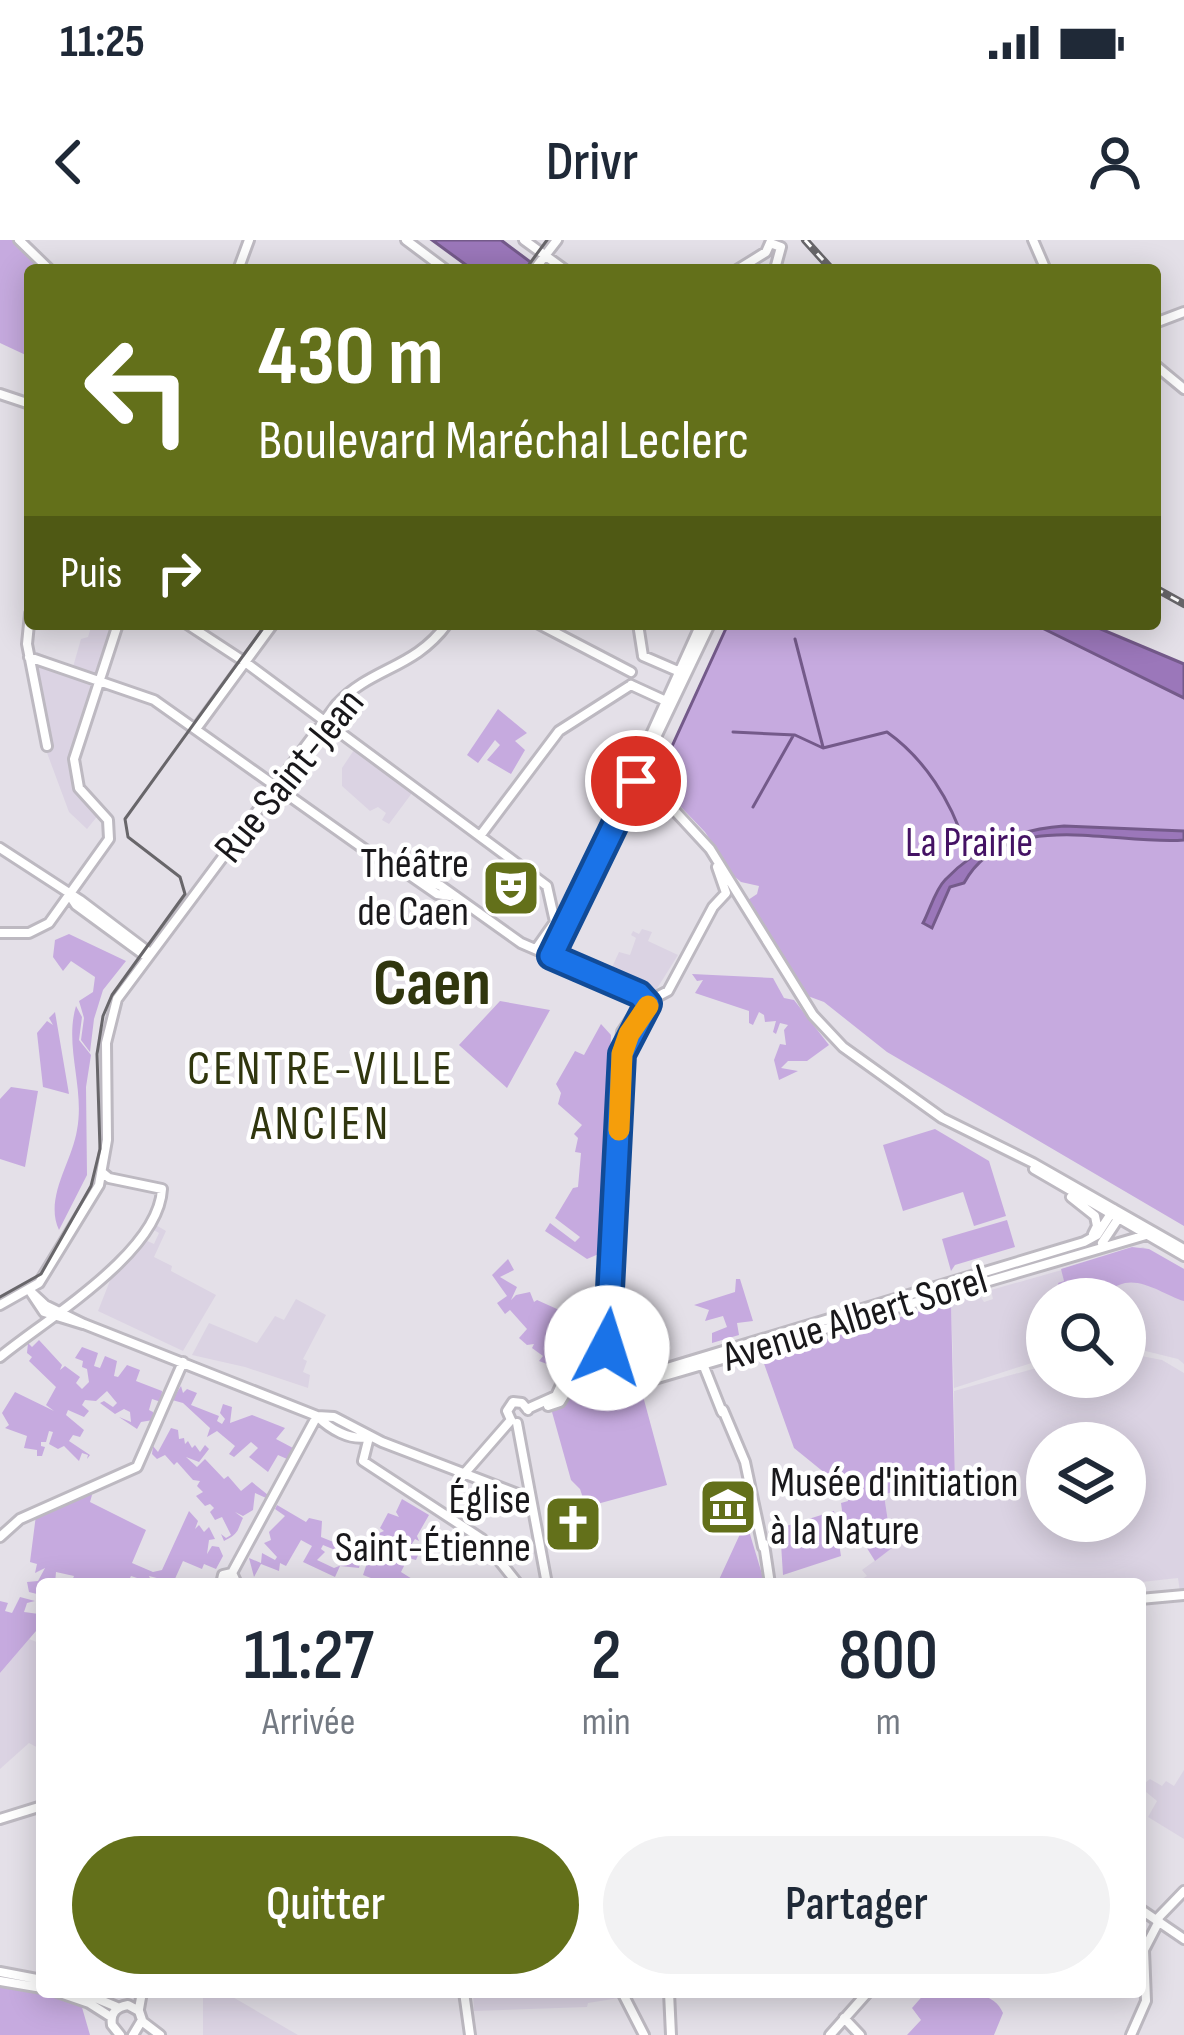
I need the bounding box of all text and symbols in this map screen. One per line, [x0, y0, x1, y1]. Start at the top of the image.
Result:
text: 11:25 [60, 15, 145, 70]
icon: back [36, 129, 102, 195]
icon: person [1082, 129, 1148, 195]
text: Drivr [546, 130, 638, 195]
text: 430 m [258, 307, 444, 408]
icon: left [60, 312, 216, 468]
text: Boulevard Maréchal Leclerc [258, 409, 749, 474]
icon: right [146, 540, 212, 606]
text: Puis [60, 546, 122, 601]
street label: Rue Saint-Jean [204, 679, 376, 873]
pin [585, 730, 687, 832]
icon: arrive [603, 748, 669, 814]
park label: La Prairie [905, 818, 1033, 869]
place label: Théâtre de Caen [357, 839, 469, 938]
theatre icon: Théâtre de Caen [480, 857, 542, 919]
district label: Caen [373, 945, 491, 1024]
district label: CENTRE-VILLE ANCIEN [187, 1041, 455, 1153]
street label: Avenue Albert Sorel [716, 1255, 993, 1384]
map controls [1026, 1278, 1146, 1542]
button: search [1026, 1278, 1146, 1398]
position arrow [544, 1285, 670, 1411]
button: layers [1026, 1422, 1146, 1542]
place label: Musée d'initiation à la Nature [770, 1458, 1019, 1557]
place label: Église Saint-Étienne [335, 1475, 531, 1574]
museum icon: Musée d'initiation à la Nature [697, 1476, 759, 1538]
church icon: Église Saint-Étienne [542, 1493, 604, 1555]
text: 11:27 [244, 1613, 374, 1700]
text: 2 [591, 1613, 622, 1700]
text: 800 [838, 1613, 938, 1700]
text: Arrivée [262, 1699, 355, 1746]
text: min [582, 1699, 631, 1746]
text: m [876, 1699, 901, 1746]
button: Quitter [72, 1836, 579, 1974]
button: Partager [603, 1836, 1110, 1974]

